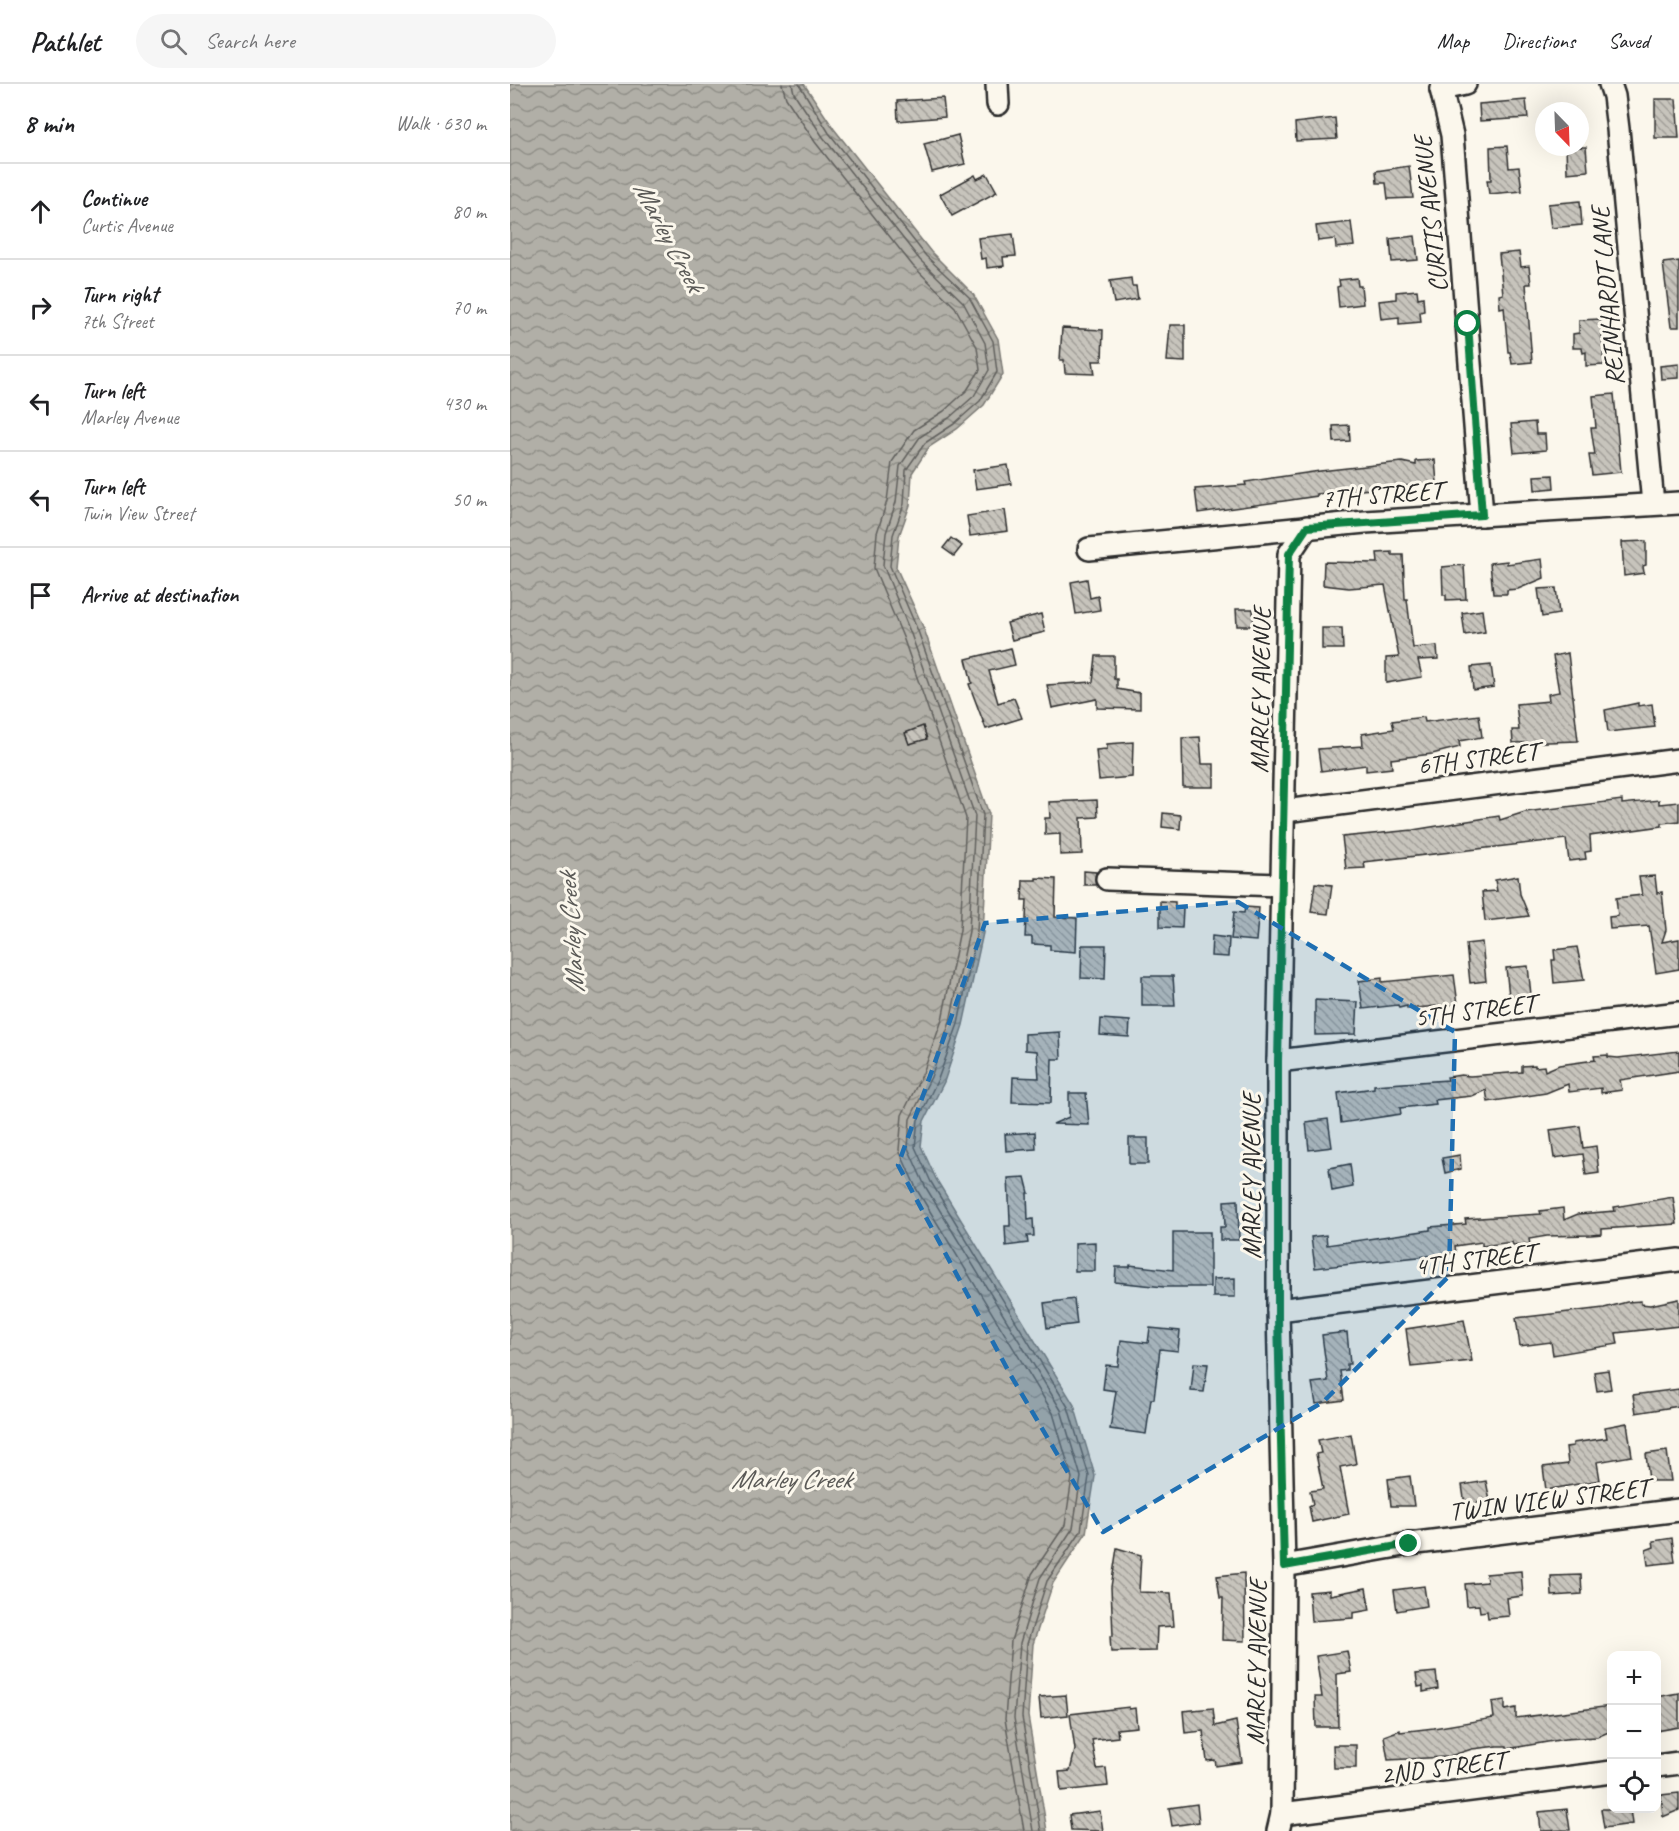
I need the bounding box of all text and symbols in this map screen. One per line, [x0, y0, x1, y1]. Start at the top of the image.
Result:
search box [136, 14, 556, 68]
text: Pathlet [30, 24, 100, 59]
icon: search [157, 25, 190, 58]
text: Search here [205, 27, 295, 55]
text: Map [1437, 28, 1469, 54]
text: Directions [1502, 28, 1575, 54]
text: Saved [1608, 28, 1649, 54]
north arrow [1535, 102, 1589, 156]
text: 8 min [24, 107, 74, 140]
text: Walk · 630 m [396, 111, 486, 136]
street label: CURTIS AVENUE [1405, 130, 1455, 294]
water label: Marley Creek [626, 175, 714, 301]
text: Continue [81, 185, 147, 213]
icon: ahead [24, 195, 57, 228]
text: 80 m [452, 199, 486, 224]
street label: REINHARDT LANE [1583, 201, 1632, 387]
text: Curtis Avenue [81, 213, 173, 238]
text: Turn right [81, 281, 158, 309]
icon: right [24, 291, 57, 324]
text: 70 m [452, 295, 486, 320]
text: 7th Street [81, 309, 154, 334]
route start [1454, 310, 1480, 336]
text: Turn left [81, 377, 145, 405]
icon: left [24, 387, 57, 420]
text: 430 m [443, 391, 486, 416]
text: Marley Avenue [81, 405, 179, 430]
text: Turn left [81, 473, 145, 501]
street label: 7TH STREET [1320, 473, 1451, 515]
icon: left [24, 483, 57, 516]
text: 50 m [452, 487, 486, 512]
text: Twin View Street [81, 501, 194, 526]
icon: arrive [24, 579, 57, 612]
text: Arrive at destination [81, 581, 238, 609]
street label: MARLEY AVENUE [1243, 603, 1279, 773]
street label: 6TH STREET [1416, 734, 1547, 782]
water label: Marley Creek [550, 868, 592, 994]
street label: 5TH STREET [1413, 986, 1544, 1034]
street label: MARLEY AVENUE [1235, 1089, 1268, 1259]
street label: 4TH STREET [1413, 1235, 1544, 1283]
water label: Marley Creek [731, 1462, 855, 1496]
street label: TWIN VIEW STREET [1447, 1470, 1658, 1528]
route end [1395, 1530, 1421, 1556]
street label: MARLEY AVENUE [1239, 1575, 1275, 1745]
map controls [1607, 1651, 1661, 1813]
button: + [1607, 1651, 1661, 1705]
button: − [1607, 1705, 1661, 1759]
street label: 2ND STREET [1379, 1743, 1514, 1792]
button: locate [1607, 1759, 1661, 1813]

